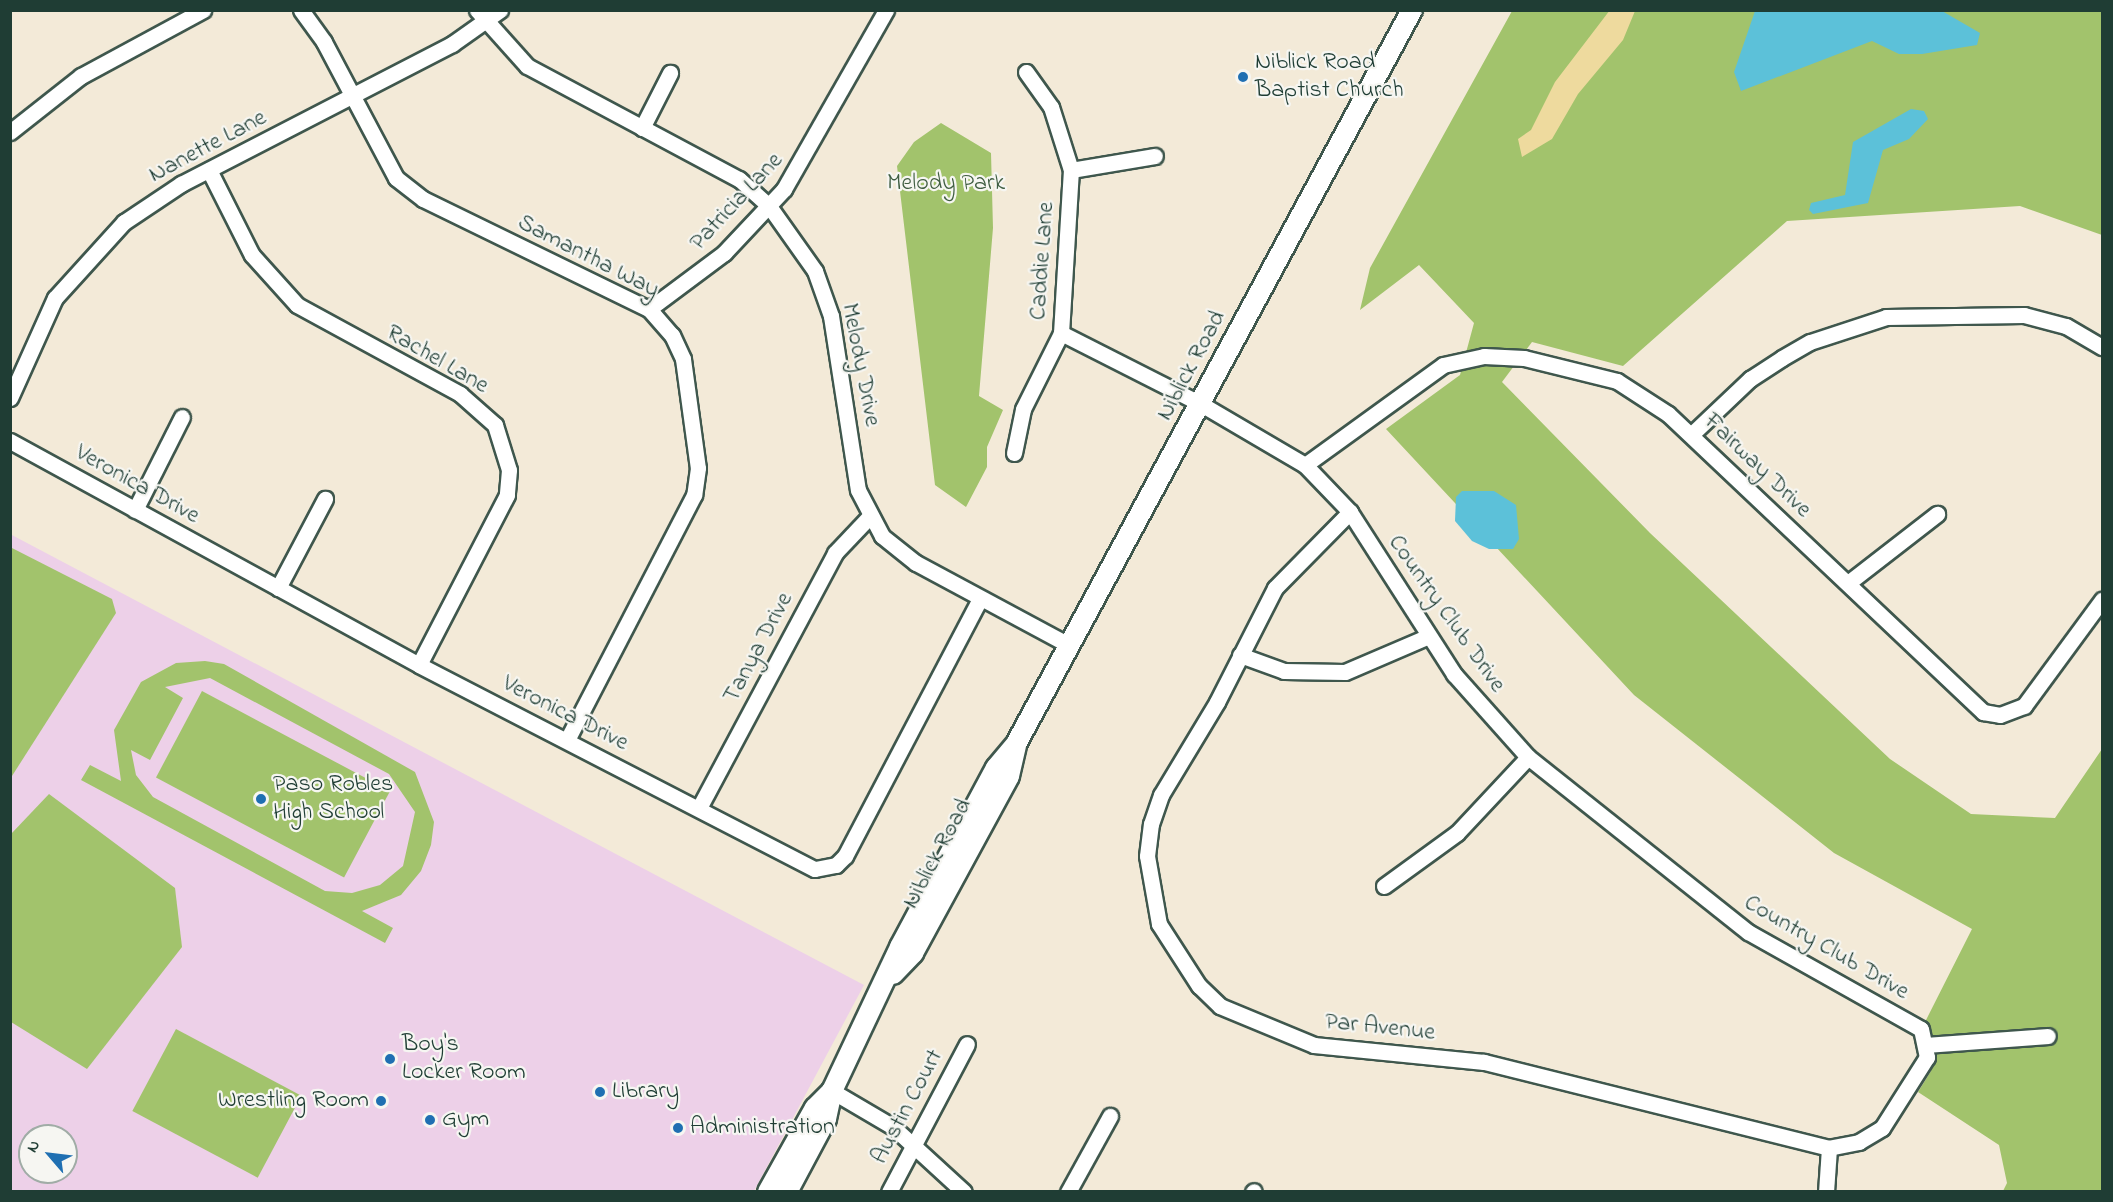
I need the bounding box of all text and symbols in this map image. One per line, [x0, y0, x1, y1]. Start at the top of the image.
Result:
place label: Niblick Road Baptist Church [1255, 49, 1404, 105]
marker: Niblick Road Baptist Church [1236, 70, 1250, 84]
street label: Nanette Lane [144, 104, 272, 190]
street label: Patricia Lane [684, 147, 790, 257]
park label: Melody Park [887, 170, 1005, 198]
street label: Caddie Lane [1024, 201, 1062, 321]
street label: Samantha Way [512, 209, 664, 305]
street label: Melody Drive [834, 301, 886, 429]
street label: Niblick Road [1151, 306, 1233, 426]
street label: Rachel Lane [381, 319, 493, 401]
street label: Fairway Drive [1697, 408, 1817, 524]
street label: Veronica Drive [70, 439, 204, 531]
street label: Country Club Drive [1381, 530, 1511, 698]
street label: Tanya Drive [718, 588, 800, 708]
street label: Veronica Drive [497, 670, 633, 758]
place label: Paso Robles High School [273, 771, 393, 827]
marker: Paso Robles High School [254, 792, 268, 806]
street label: Niblick Road [897, 794, 979, 914]
street label: Country Club Drive [1738, 889, 1914, 1007]
street label: Par Avenue [1323, 1008, 1437, 1048]
place label: Boy's Locker Room [402, 1031, 526, 1087]
street label: Austin Court [866, 1045, 950, 1169]
marker: Boy's Locker Room [383, 1052, 397, 1066]
place label: Library [612, 1078, 679, 1106]
marker: Library [593, 1085, 607, 1099]
place label: Wrestling Room [218, 1087, 369, 1115]
marker: Wrestling Room [374, 1094, 388, 1108]
place label: Gym [442, 1106, 489, 1134]
marker: Gym [423, 1113, 437, 1127]
place label: Administration [690, 1114, 835, 1142]
marker: Administration [671, 1121, 685, 1135]
north arrow [18, 1124, 78, 1184]
text: N [21, 1136, 47, 1157]

